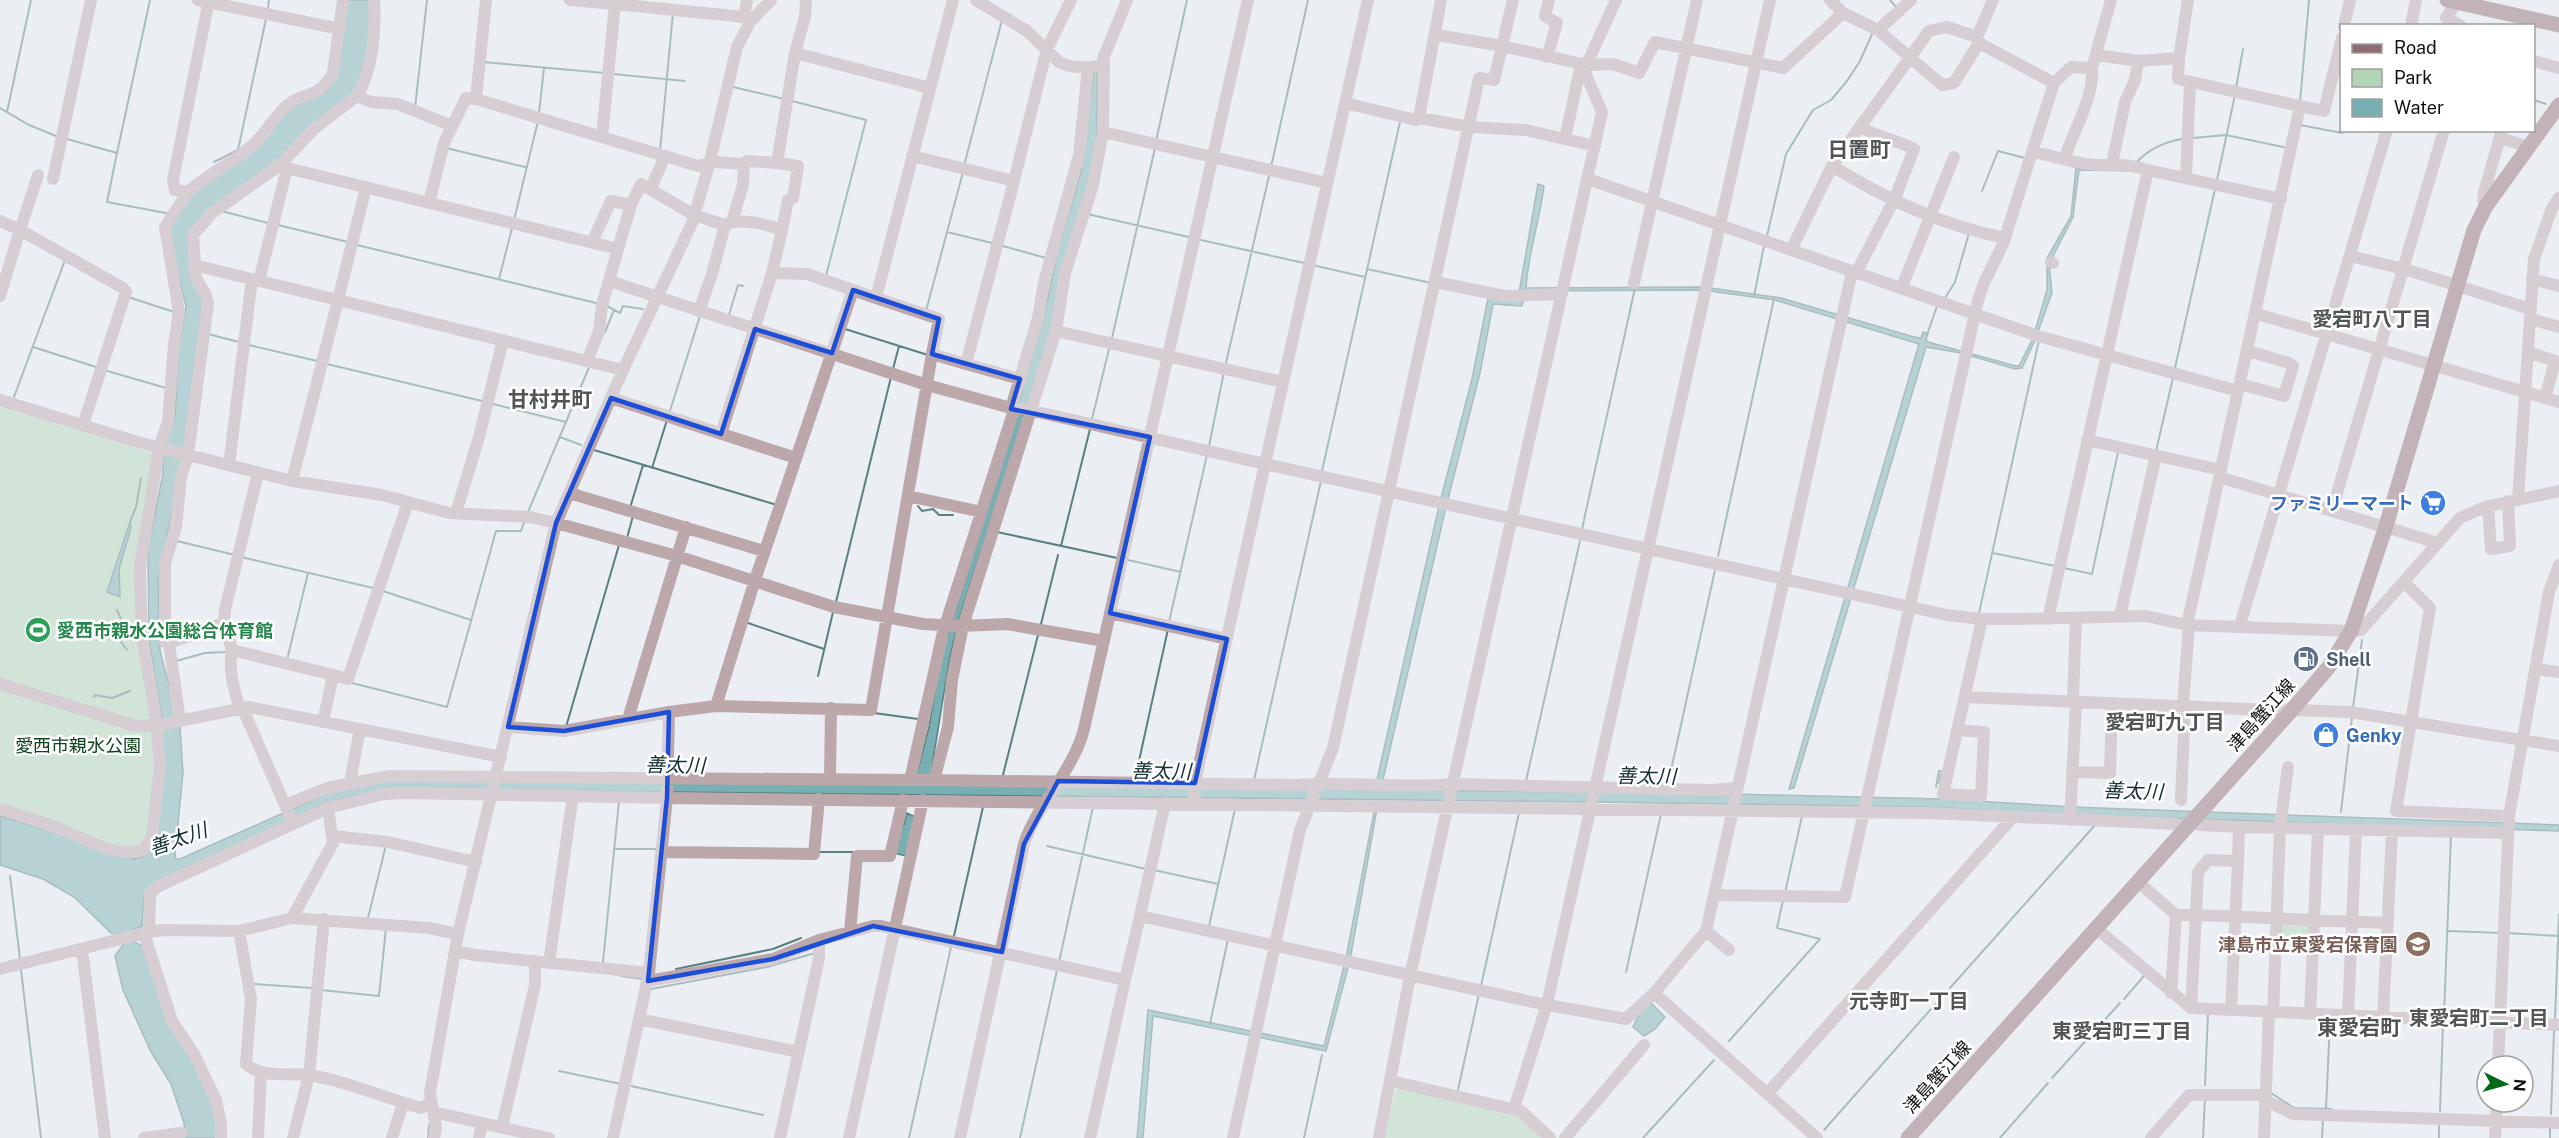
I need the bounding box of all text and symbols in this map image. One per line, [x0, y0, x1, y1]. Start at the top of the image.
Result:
legend [2340, 24, 2535, 132]
text: Road [2394, 37, 2437, 58]
text: Park [2394, 67, 2432, 88]
text: Water [2394, 97, 2444, 118]
district label: 日置町 [1828, 137, 1891, 162]
district label: 愛宕町八丁目 [2312, 307, 2432, 331]
district label: 甘村井町 [508, 387, 592, 412]
supermarket icon: ファミリーマート [2418, 488, 2448, 518]
place label: ファミリーマート [2270, 493, 2414, 514]
sports icon: 愛西市親水公園総合体育館 [23, 615, 53, 645]
place label: 愛西市親水公園総合体育館 [57, 620, 273, 641]
fuel station icon: Shell [2291, 644, 2321, 674]
place label: Shell [2326, 649, 2371, 670]
street label: 津島蟹江線 [2223, 675, 2299, 755]
district label: 愛宕町九丁目 [2105, 710, 2225, 734]
shop icon: Genky [2311, 720, 2341, 750]
place label: Genky [2346, 725, 2402, 746]
park label: 愛西市親水公園 [15, 735, 141, 756]
water label: 善太川 [645, 752, 707, 778]
water label: 善太川 [1131, 758, 1193, 784]
water label: 善太川 [1616, 763, 1678, 789]
water label: 善太川 [2103, 778, 2165, 804]
water label: 善太川 [146, 817, 212, 860]
school or university icon: 津島市立東愛宕保育園 [2403, 929, 2433, 959]
place label: 津島市立東愛宕保育園 [2218, 934, 2398, 955]
district label: 元寺町一丁目 [1849, 989, 1969, 1013]
district label: 東愛宕町二丁目 [2409, 1006, 2549, 1030]
district label: 東愛宕町 [2317, 1015, 2401, 1040]
district label: 東愛宕町三丁目 [2052, 1019, 2192, 1043]
street label: 津島蟹江線 [1899, 1037, 1975, 1117]
north arrow [2475, 1054, 2535, 1114]
text: N [2509, 1078, 2529, 1092]

